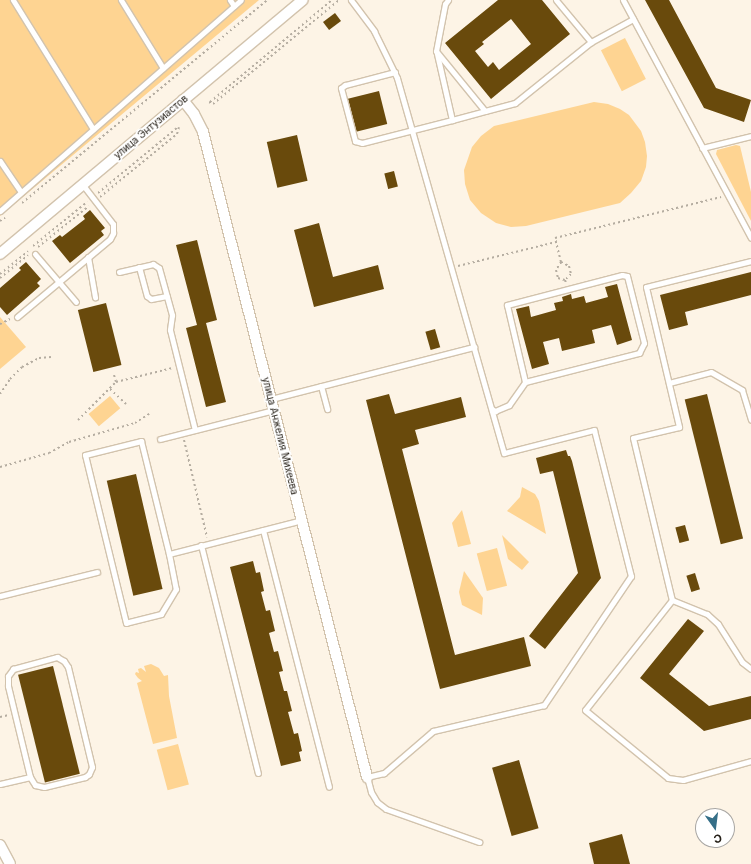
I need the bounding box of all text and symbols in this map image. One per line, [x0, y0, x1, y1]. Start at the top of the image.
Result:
street label: улица Энтузиастов [112, 93, 190, 161]
street label: улица Анжелия Михеева [260, 376, 300, 496]
north arrow [695, 808, 735, 848]
text: С [712, 831, 723, 846]

